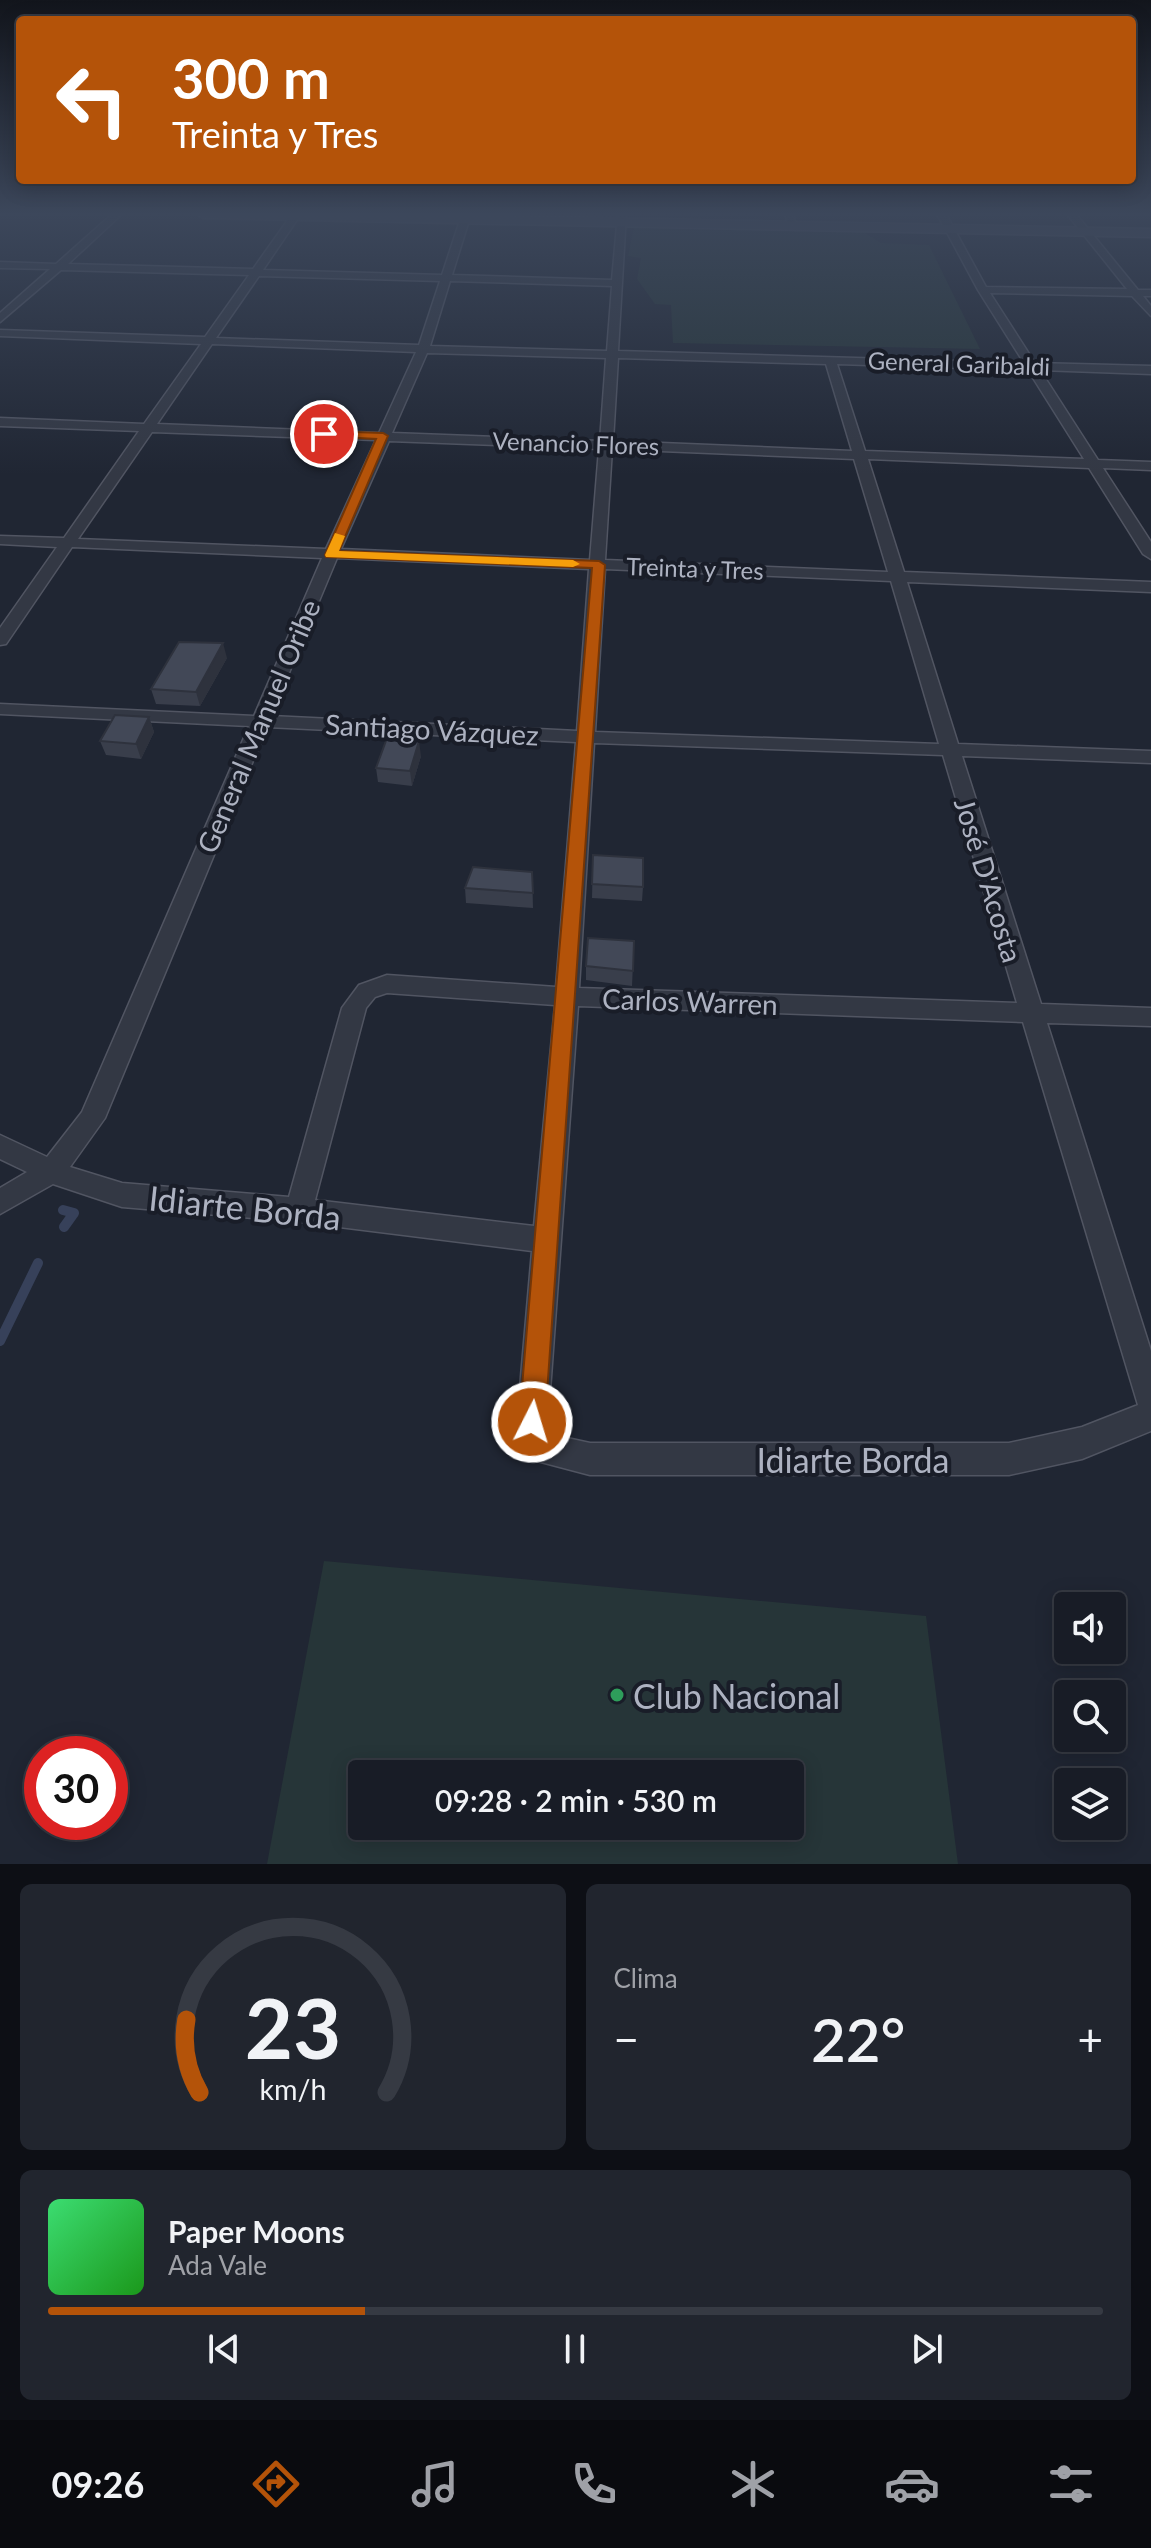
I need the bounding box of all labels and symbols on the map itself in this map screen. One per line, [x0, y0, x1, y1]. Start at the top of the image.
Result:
street label: General Garibaldi [867, 345, 1051, 381]
pin [290, 400, 358, 468]
street label: Venancio Flores [492, 426, 660, 460]
street label: Treinta y Tres [626, 551, 764, 585]
street label: General Manuel Oribe [189, 594, 327, 858]
street label: Santiago Vázquez [324, 706, 540, 752]
street label: José D'Acosta [948, 794, 1030, 966]
street label: Carlos Warren [602, 981, 778, 1021]
street label: Idiarte Borda [147, 1177, 343, 1237]
position arrow [490, 1380, 574, 1464]
street label: Idiarte Borda [757, 1439, 949, 1480]
place label: Club Nacional [633, 1675, 840, 1716]
marker: Club Nacional [608, 1686, 626, 1704]
speed limit sign: 30 [24, 1736, 128, 1840]

